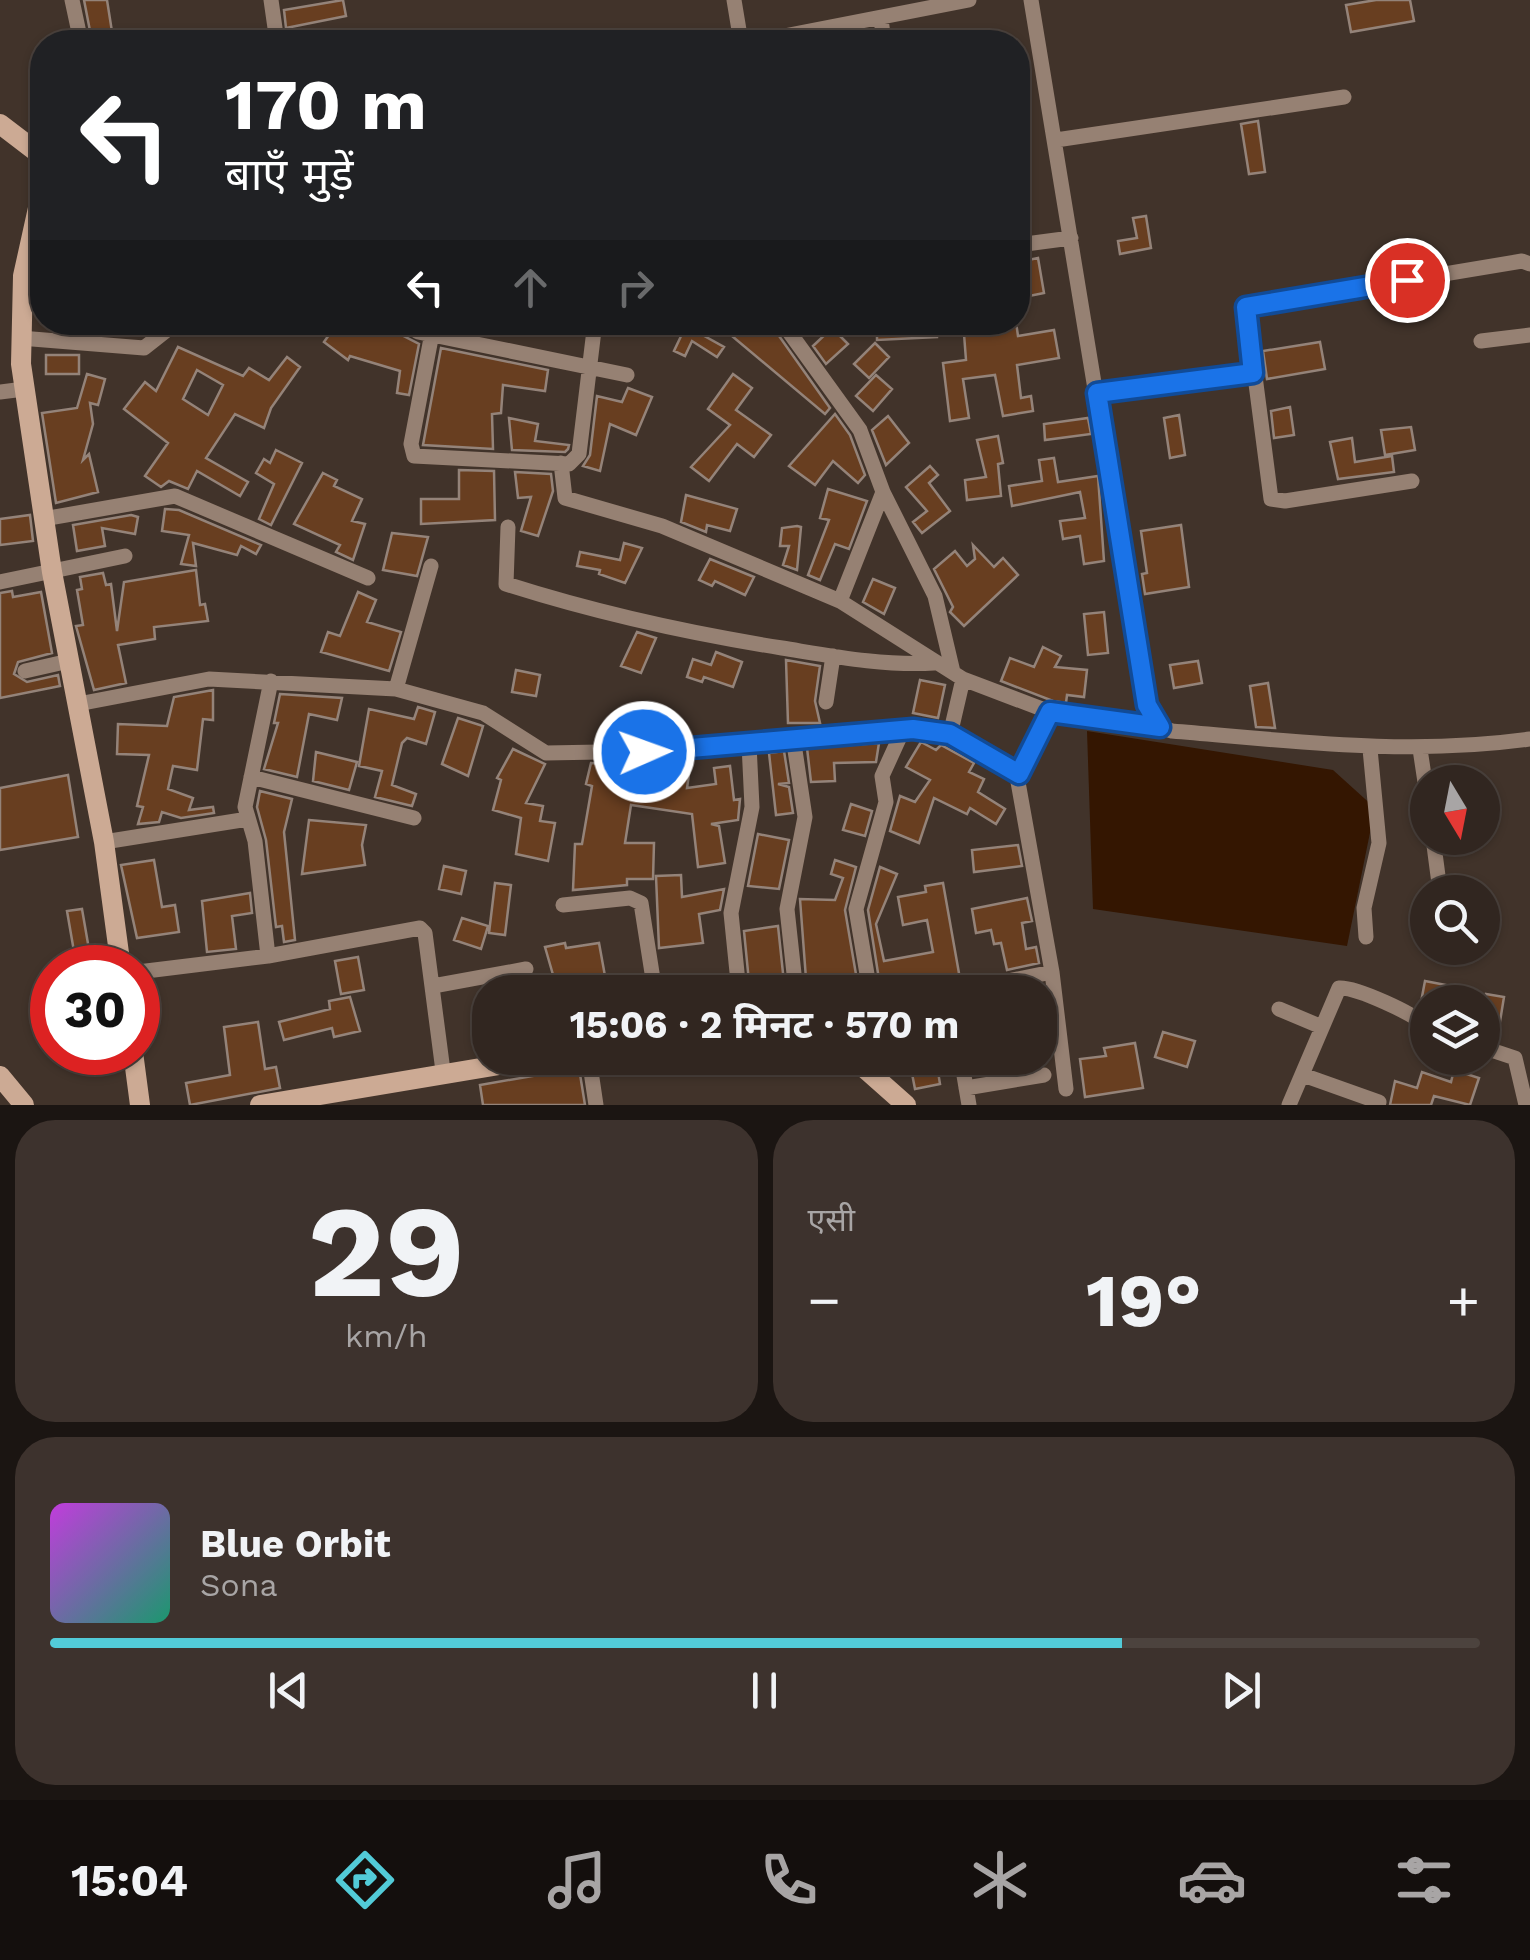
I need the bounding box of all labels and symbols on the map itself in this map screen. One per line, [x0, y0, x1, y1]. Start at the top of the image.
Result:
pin [1365, 238, 1450, 323]
position arrow [592, 700, 696, 804]
north arrow [1410, 765, 1500, 855]
speed limit sign: 30 [30, 945, 160, 1075]

